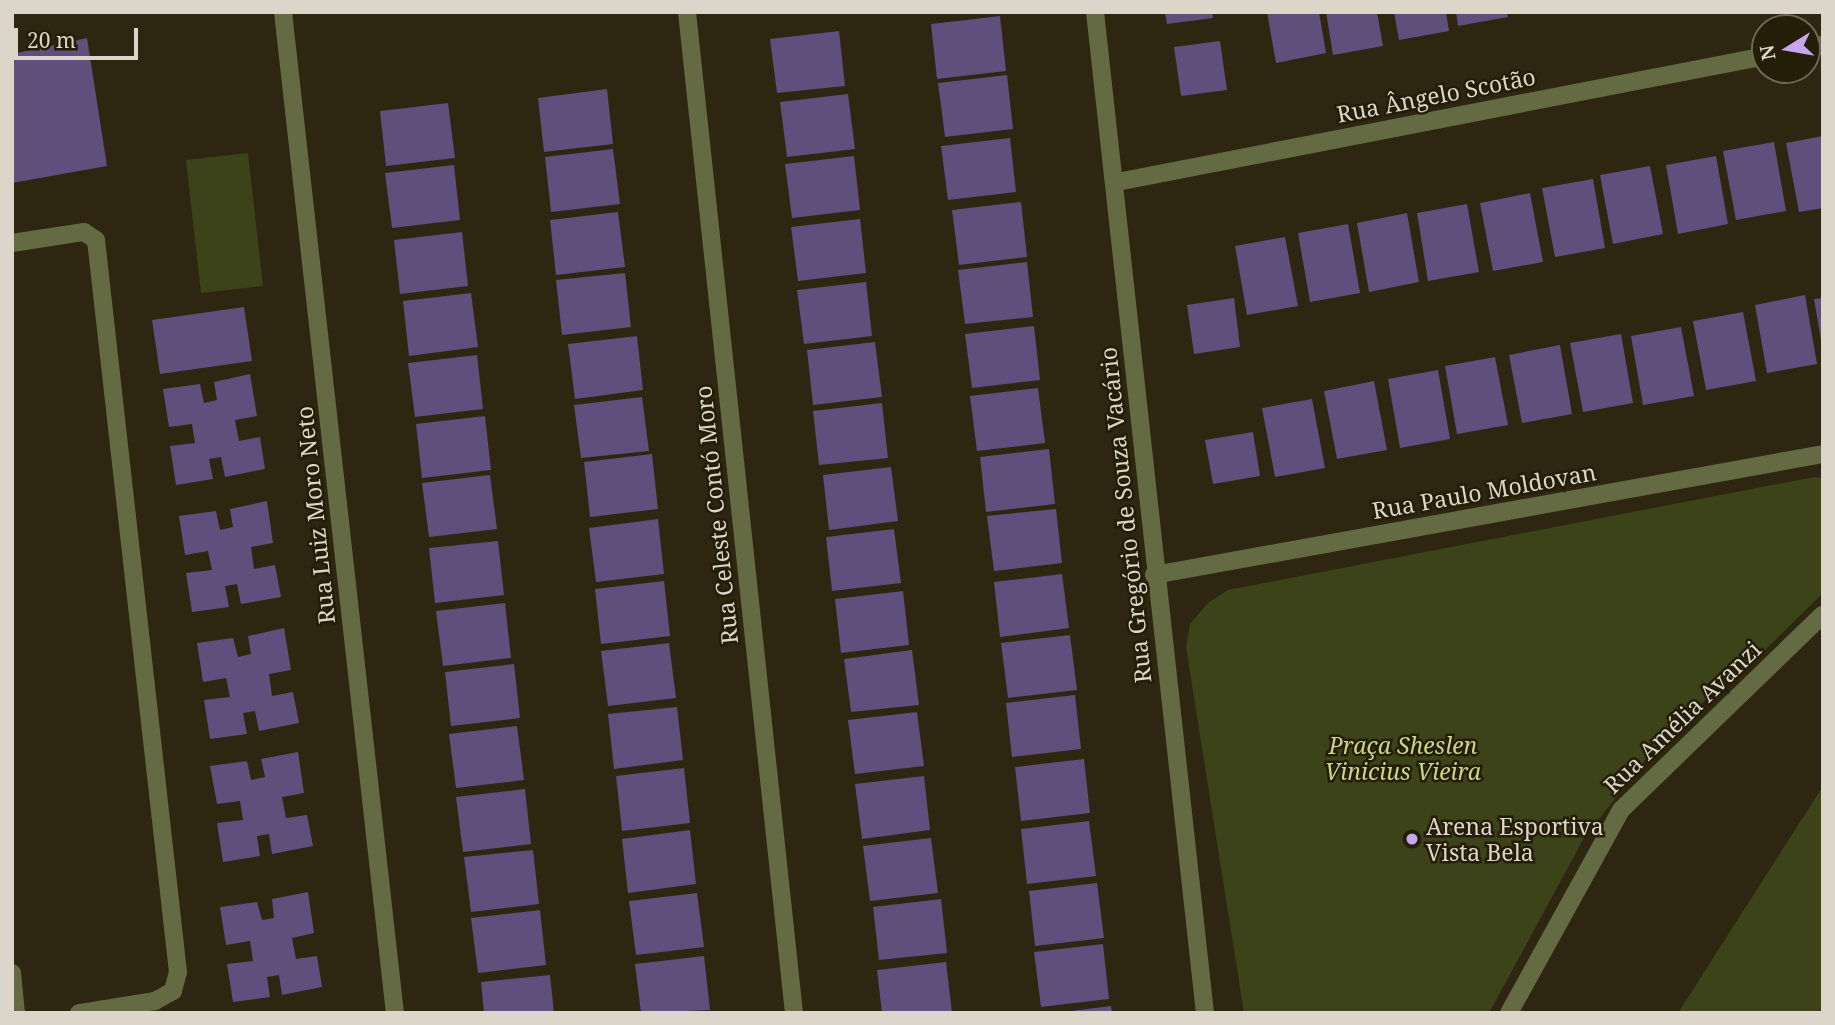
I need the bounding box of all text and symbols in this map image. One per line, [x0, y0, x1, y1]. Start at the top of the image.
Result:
scale bar [18, 14, 142, 58]
north arrow [1751, 14, 1821, 84]
text: 20 m [27, 26, 76, 54]
text: N [1753, 43, 1782, 62]
street label: Rua Ângelo Scotão [1334, 62, 1538, 128]
street label: Rua Gregório de Souza Vacário [1094, 346, 1156, 684]
street label: Rua Celeste Contó Moro [689, 384, 743, 646]
street label: Rua Luiz Moro Neto [290, 405, 340, 625]
street label: Rua Paulo Moldovan [1370, 458, 1598, 524]
street label: Rua Amélia Avanzi [1598, 635, 1766, 799]
park label: Praça Sheslen Vinicius Vieira [1325, 731, 1481, 785]
place label: Arena Esportiva Vista Bela [1426, 812, 1604, 866]
marker: Arena Esportiva Vista Bela [1404, 831, 1420, 847]

